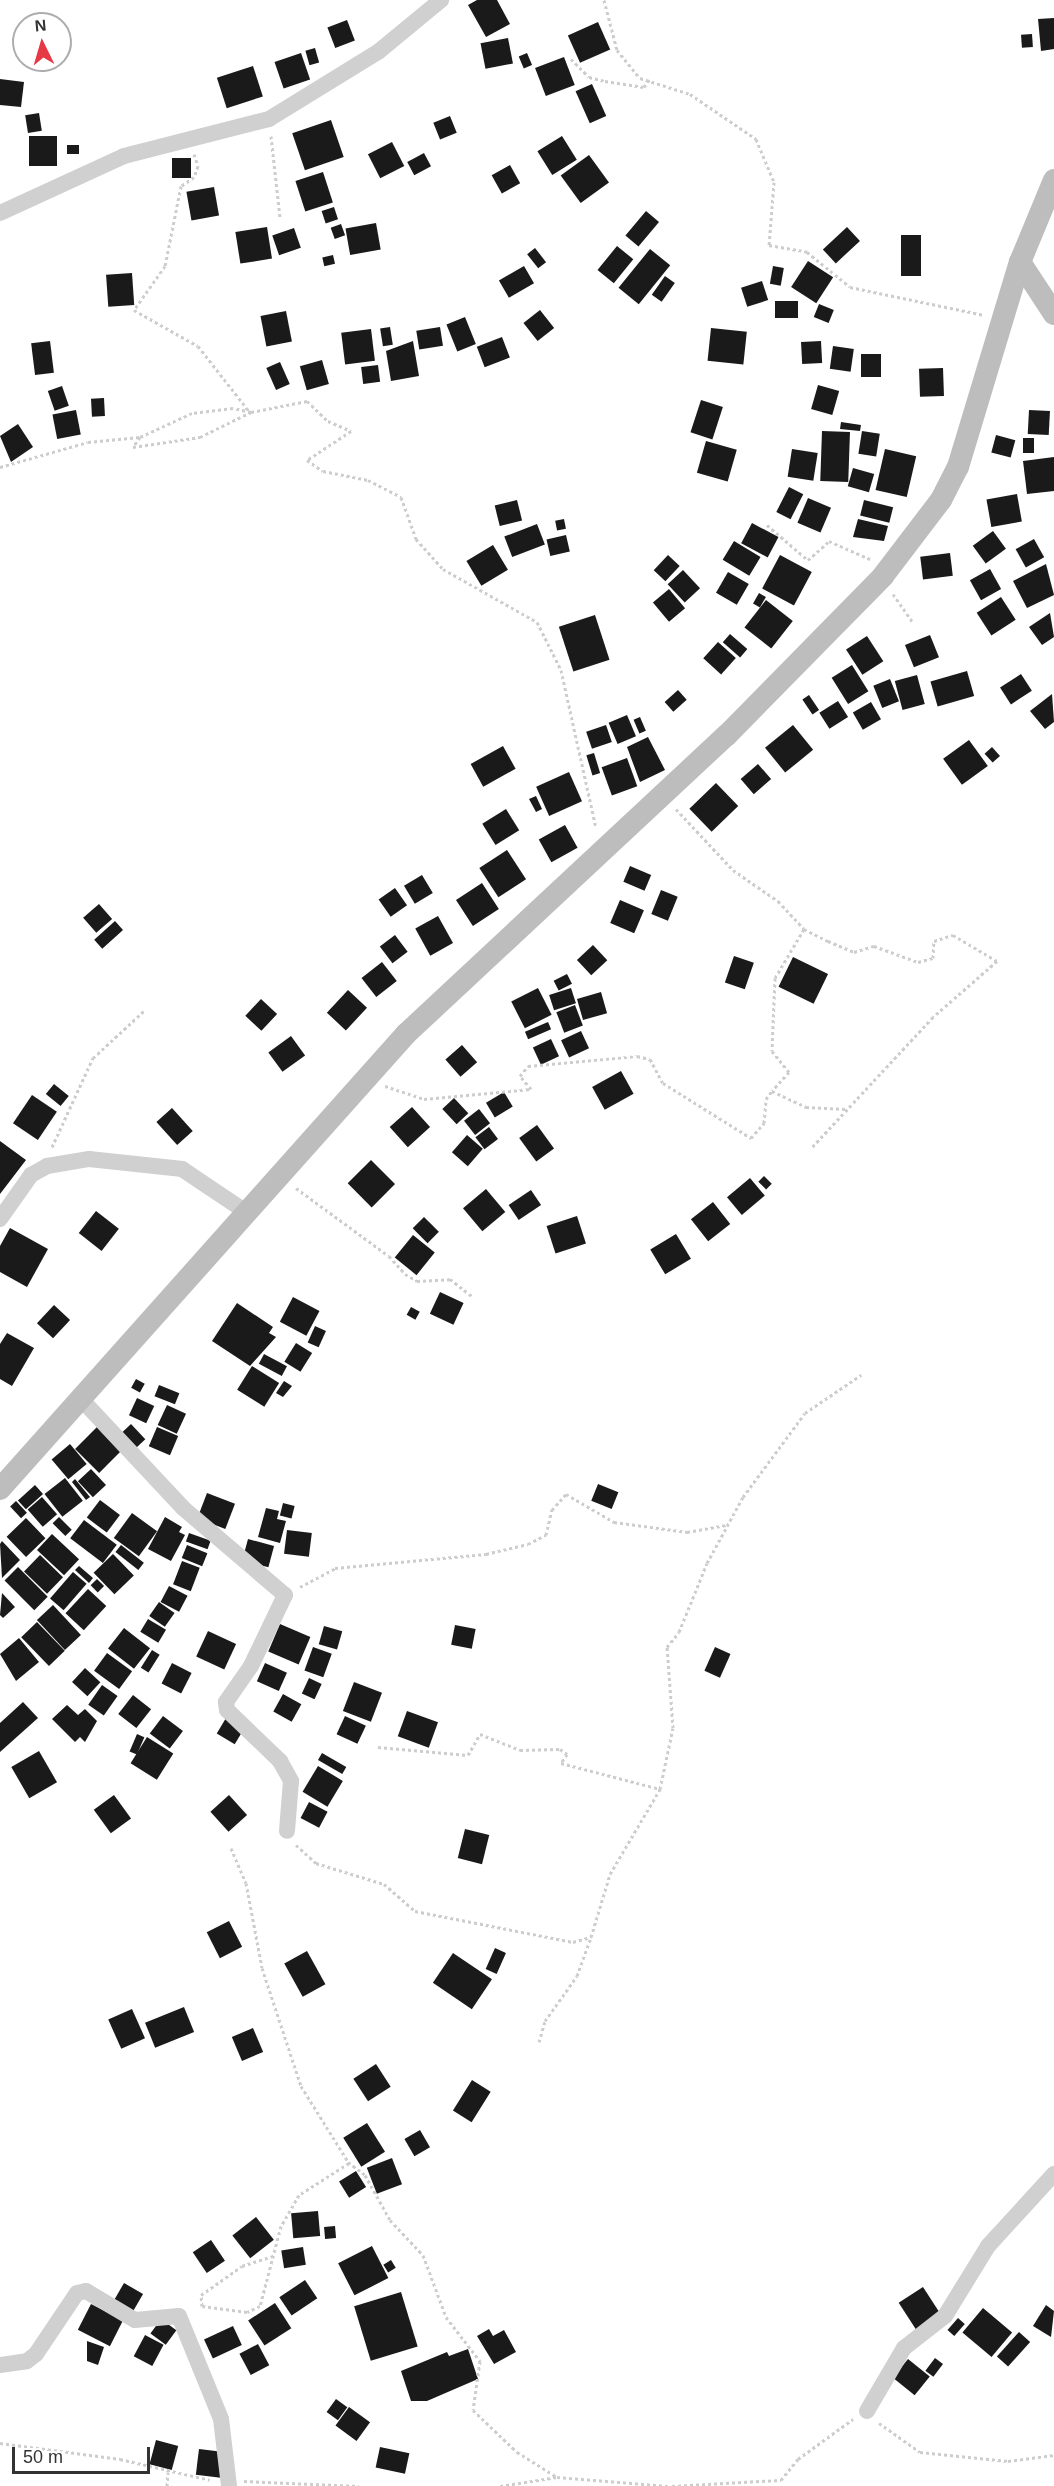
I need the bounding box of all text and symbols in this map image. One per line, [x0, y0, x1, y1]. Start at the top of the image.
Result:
north arrow [12, 12, 72, 72]
text: N [34, 17, 47, 35]
scale bar [15, 2435, 153, 2473]
text: 50 m [23, 2447, 63, 2467]

